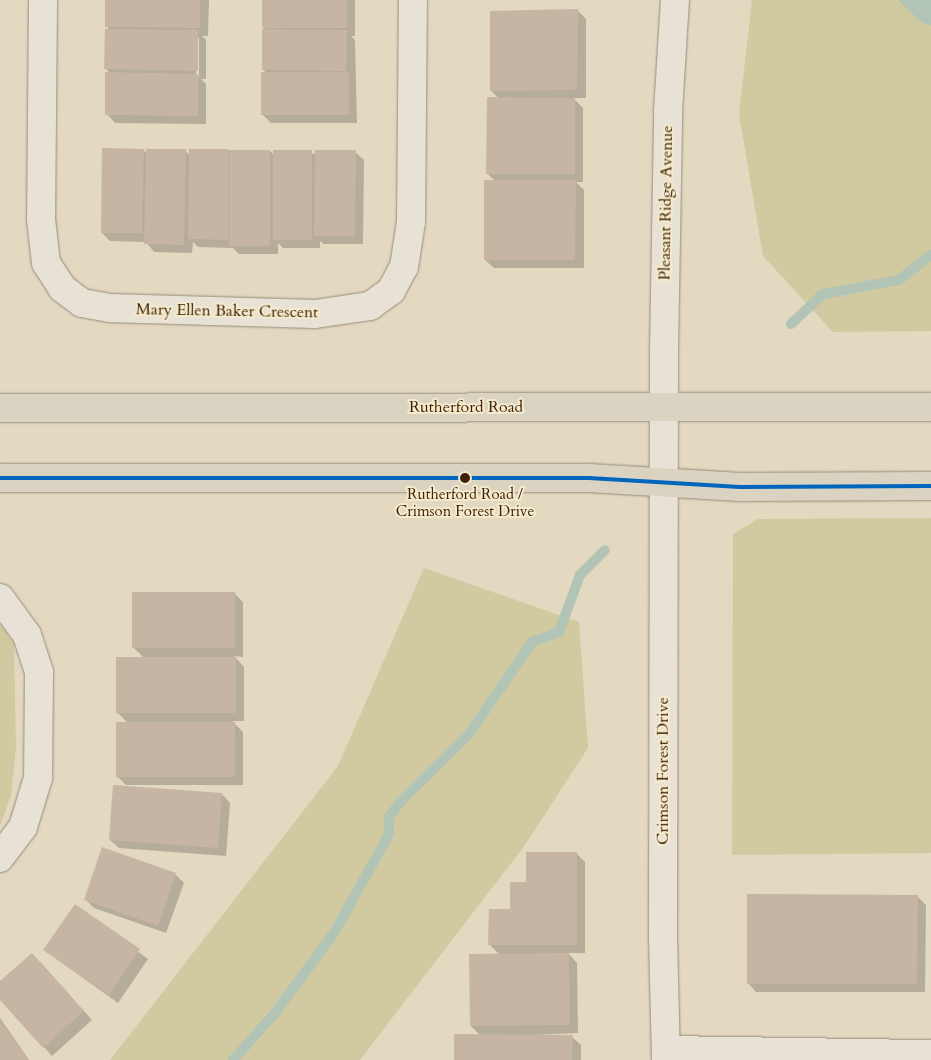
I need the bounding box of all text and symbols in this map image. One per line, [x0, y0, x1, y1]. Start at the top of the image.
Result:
street label: Pleasant Ridge Avenue [655, 125, 677, 281]
street label: Mary Ellen Baker Crescent [136, 300, 318, 322]
street label: Rutherford Road [409, 397, 523, 417]
marker: Rutherford Road / Crimson Forest Drive [460, 473, 470, 483]
place label: Rutherford Road / Crimson Forest Drive [396, 485, 534, 520]
street label: Crimson Forest Drive [653, 697, 673, 845]

